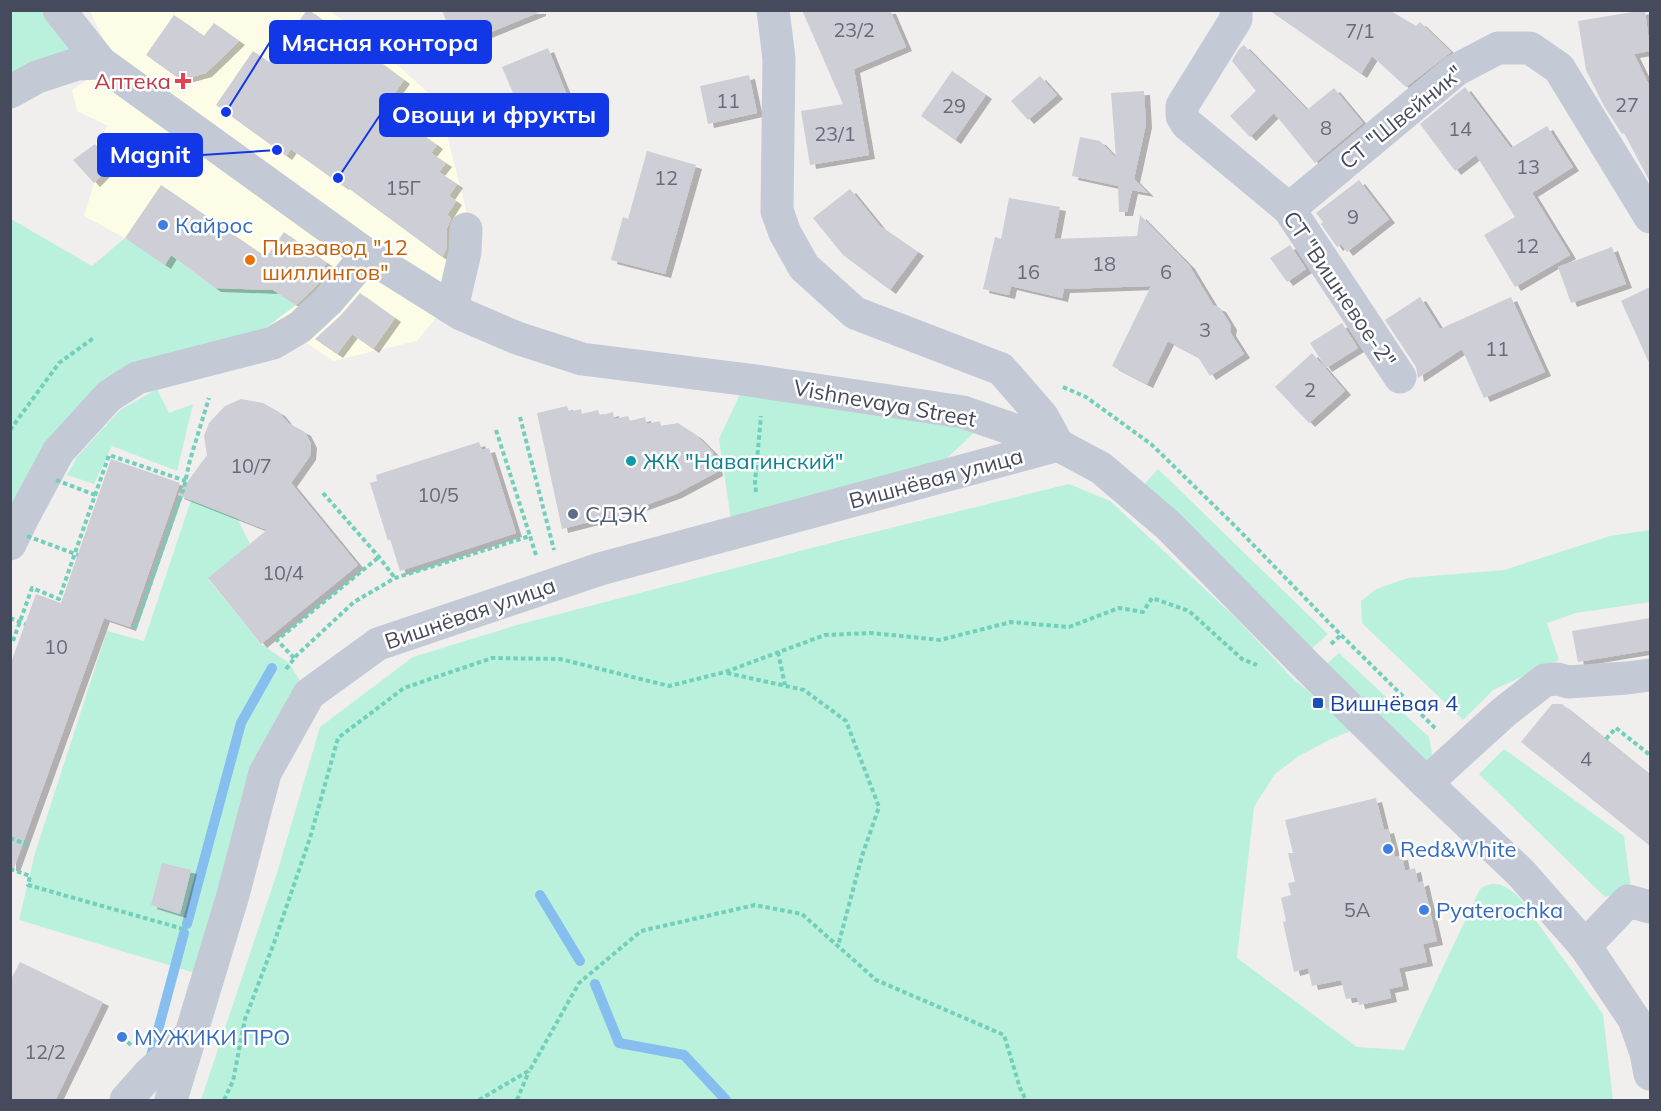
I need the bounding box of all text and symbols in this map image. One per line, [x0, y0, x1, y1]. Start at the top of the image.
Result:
house number: 23/2 [833, 17, 875, 42]
house number: 7/1 [1345, 18, 1375, 43]
callout: Мясная контора [270, 21, 491, 63]
text: Мясная контора [282, 27, 478, 57]
street label: СТ "Швейник" [1334, 59, 1468, 175]
place label: Аптека [94, 67, 171, 95]
marker: Аптека [176, 74, 190, 88]
house number: 11 [716, 88, 740, 113]
house number: 27 [1615, 92, 1639, 117]
house number: 29 [942, 93, 966, 118]
callout: Овощи и фрукты [380, 94, 608, 136]
text: Овощи и фрукты [392, 99, 596, 129]
house number: 8 [1320, 115, 1332, 140]
house number: 14 [1448, 116, 1472, 141]
house number: 23/1 [814, 121, 856, 146]
callout: Magnit [98, 134, 202, 176]
text: Magnit [110, 139, 190, 169]
house number: 13 [1516, 154, 1540, 179]
house number: 12 [654, 165, 678, 190]
house number: 15Г [385, 175, 421, 200]
house number: 9 [1347, 204, 1359, 229]
street label: СТ "Вишневое-2" [1277, 205, 1403, 373]
place label: Кайрос [175, 211, 253, 239]
marker: Кайрос [156, 218, 170, 232]
place label: Пивзавод "12 шиллингов" [262, 233, 408, 286]
house number: 12 [1515, 233, 1539, 258]
house number: 18 [1092, 251, 1116, 276]
marker: Пивзавод "12 шиллингов" [243, 253, 257, 267]
house number: 16 [1016, 259, 1040, 284]
house number: 6 [1160, 259, 1172, 284]
house number: 3 [1199, 317, 1211, 342]
house number: 11 [1485, 336, 1509, 361]
street label: Vishnevaya Street [792, 373, 979, 433]
house number: 2 [1304, 377, 1316, 402]
street label: Вишнёвая улица [846, 441, 1026, 515]
place label: ЖК "Навагинский" [643, 447, 844, 475]
house number: 10/7 [230, 453, 272, 478]
marker: ЖК "Навагинский" [624, 454, 638, 468]
house number: 10/5 [417, 482, 459, 507]
place label: СДЭК [585, 500, 648, 528]
marker: СДЭК [566, 507, 580, 521]
house number: 10/4 [262, 560, 304, 585]
street label: Вишнёвая улица [381, 571, 559, 655]
house number: 10 [44, 634, 68, 659]
place label: Вишнёвая 4 [1330, 689, 1458, 717]
marker: Вишнёвая 4 [1311, 696, 1325, 710]
house number: 4 [1580, 746, 1592, 771]
place label: Red&White [1400, 835, 1516, 863]
marker: Red&White [1381, 842, 1395, 856]
place label: Pyaterochka [1436, 896, 1563, 924]
house number: 5А [1344, 897, 1371, 922]
marker: Pyaterochka [1417, 903, 1431, 917]
place label: МУЖИКИ ПРО [134, 1023, 290, 1051]
marker: МУЖИКИ ПРО [115, 1030, 129, 1044]
house number: 12/2 [24, 1039, 66, 1064]

